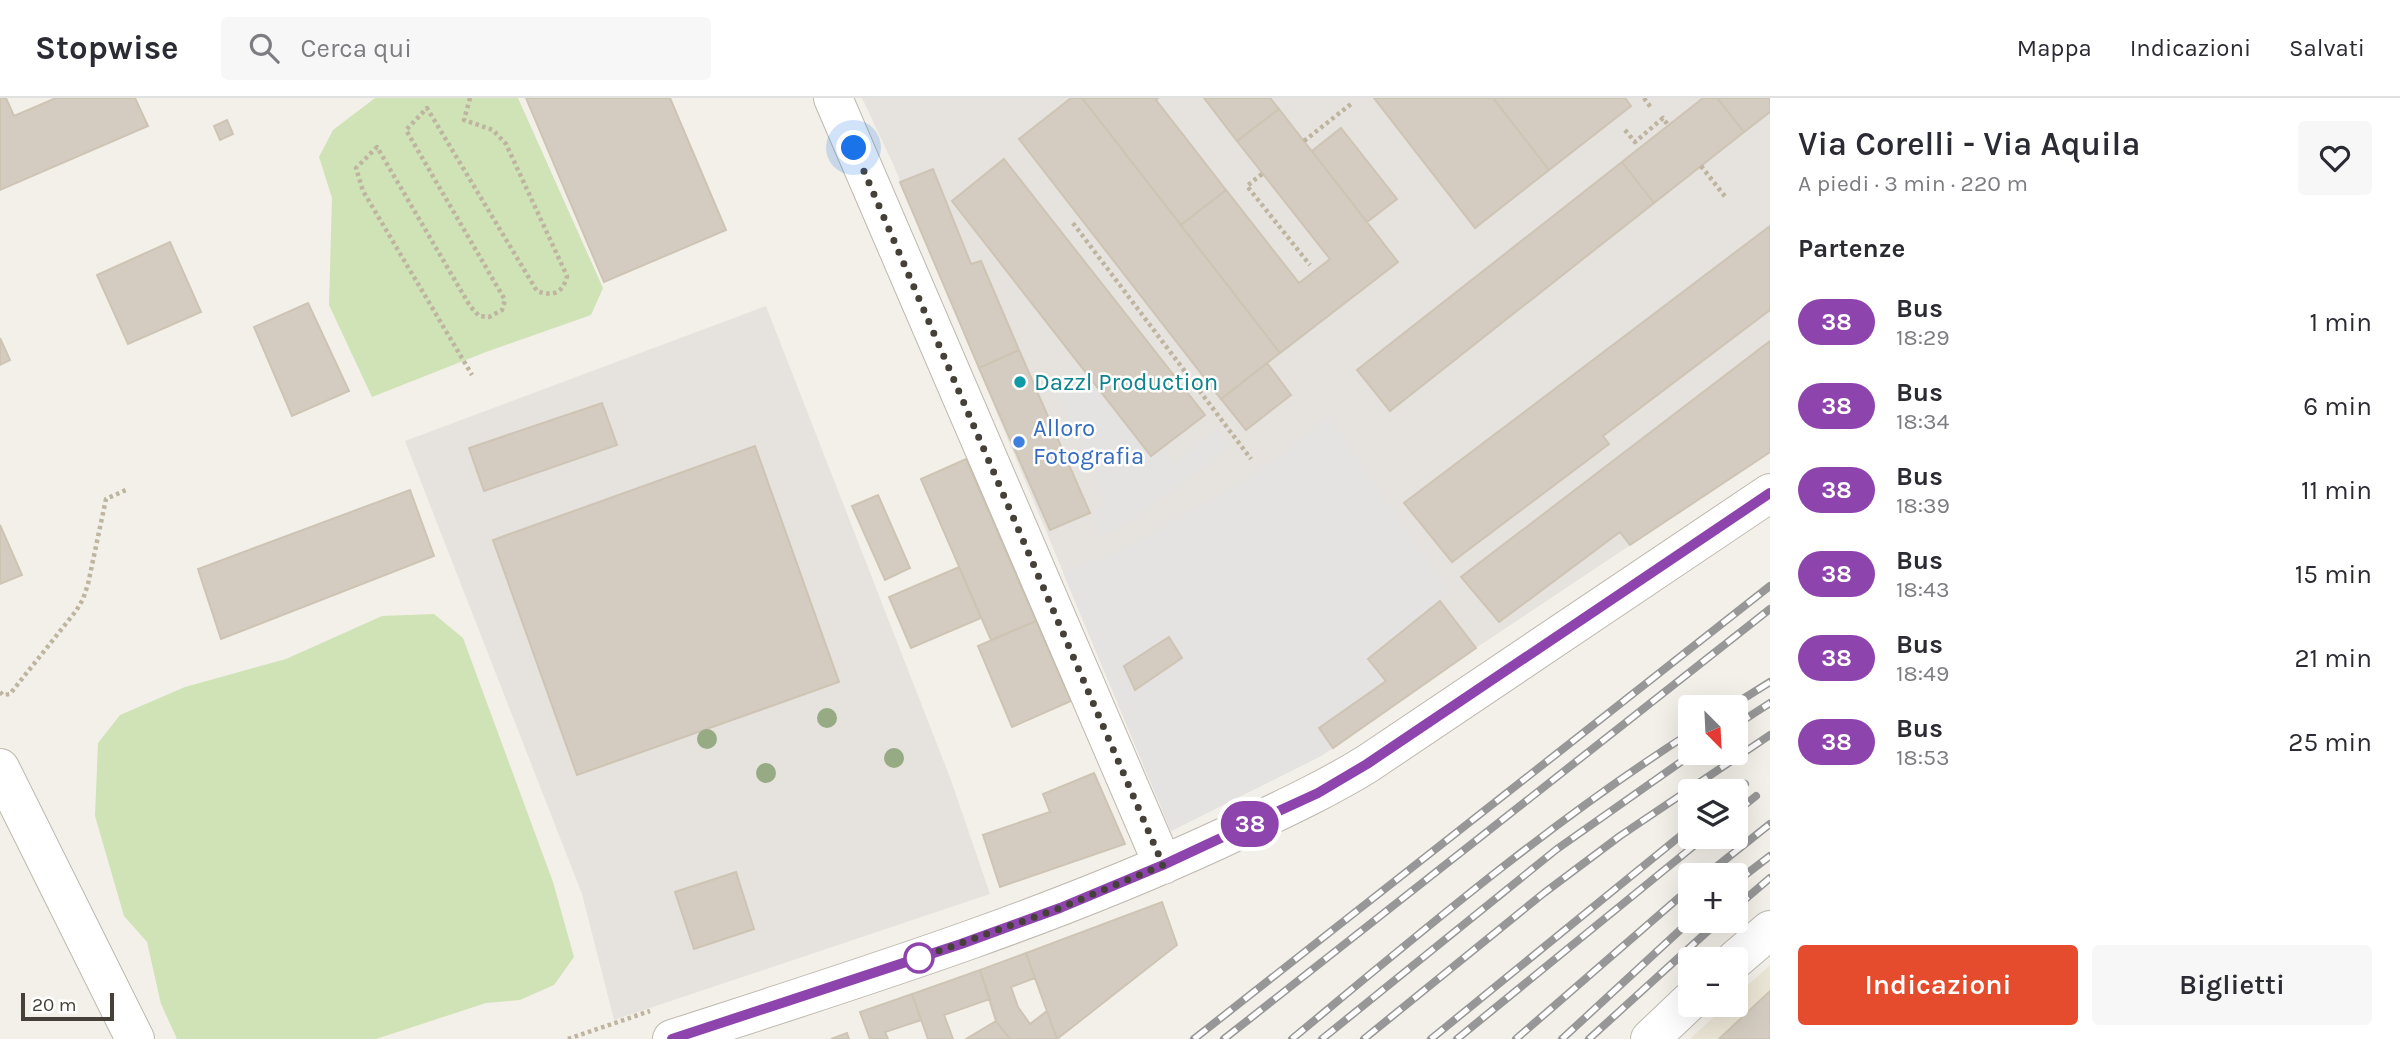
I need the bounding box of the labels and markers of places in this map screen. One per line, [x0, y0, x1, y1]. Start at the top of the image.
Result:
place label: Dazzl Production [1034, 368, 1218, 396]
marker: Dazzl Production [1012, 374, 1028, 390]
place label: Alloro Fotografia [1033, 414, 1144, 470]
marker: Alloro Fotografia [1011, 434, 1027, 450]
unlabelled marker [904, 943, 934, 973]

